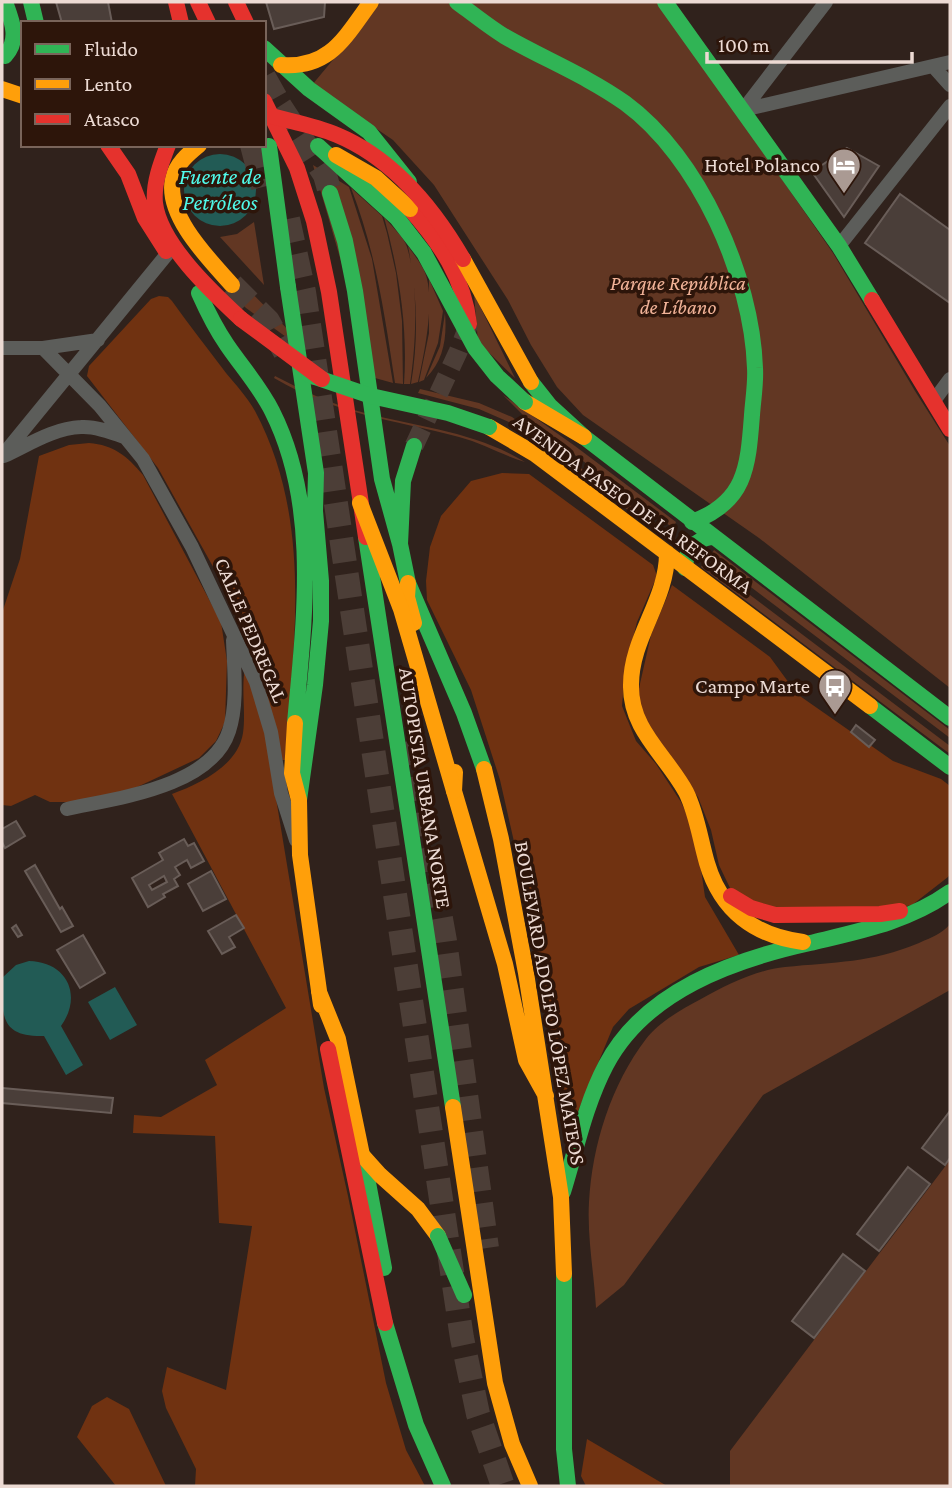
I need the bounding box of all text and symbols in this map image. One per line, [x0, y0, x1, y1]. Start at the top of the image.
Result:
legend [21, 21, 266, 147]
scale bar [707, 21, 912, 65]
text: 100 m [718, 33, 770, 57]
text: Fluido [84, 37, 138, 61]
text: Lento [84, 72, 132, 96]
text: Atasco [84, 107, 140, 131]
hotel icon: Hotel Polanco [825, 146, 863, 195]
place label: Hotel Polanco [704, 153, 820, 177]
water label: Fuente de Petróleos [179, 163, 261, 215]
park label: Parque República de Líbano [610, 271, 746, 319]
street label: AVENIDA PASEO DE LA REFORMA [509, 409, 757, 599]
street label: CALLE PEDREGAL [210, 554, 293, 706]
street label: AUTOPISTA URBANA NORTE [394, 666, 456, 910]
bus stop icon: Campo Marte [816, 667, 854, 716]
place label: Campo Marte [695, 674, 810, 698]
street label: BOULEVARD ADOLFO LÓPEZ MATEOS [510, 839, 590, 1167]

